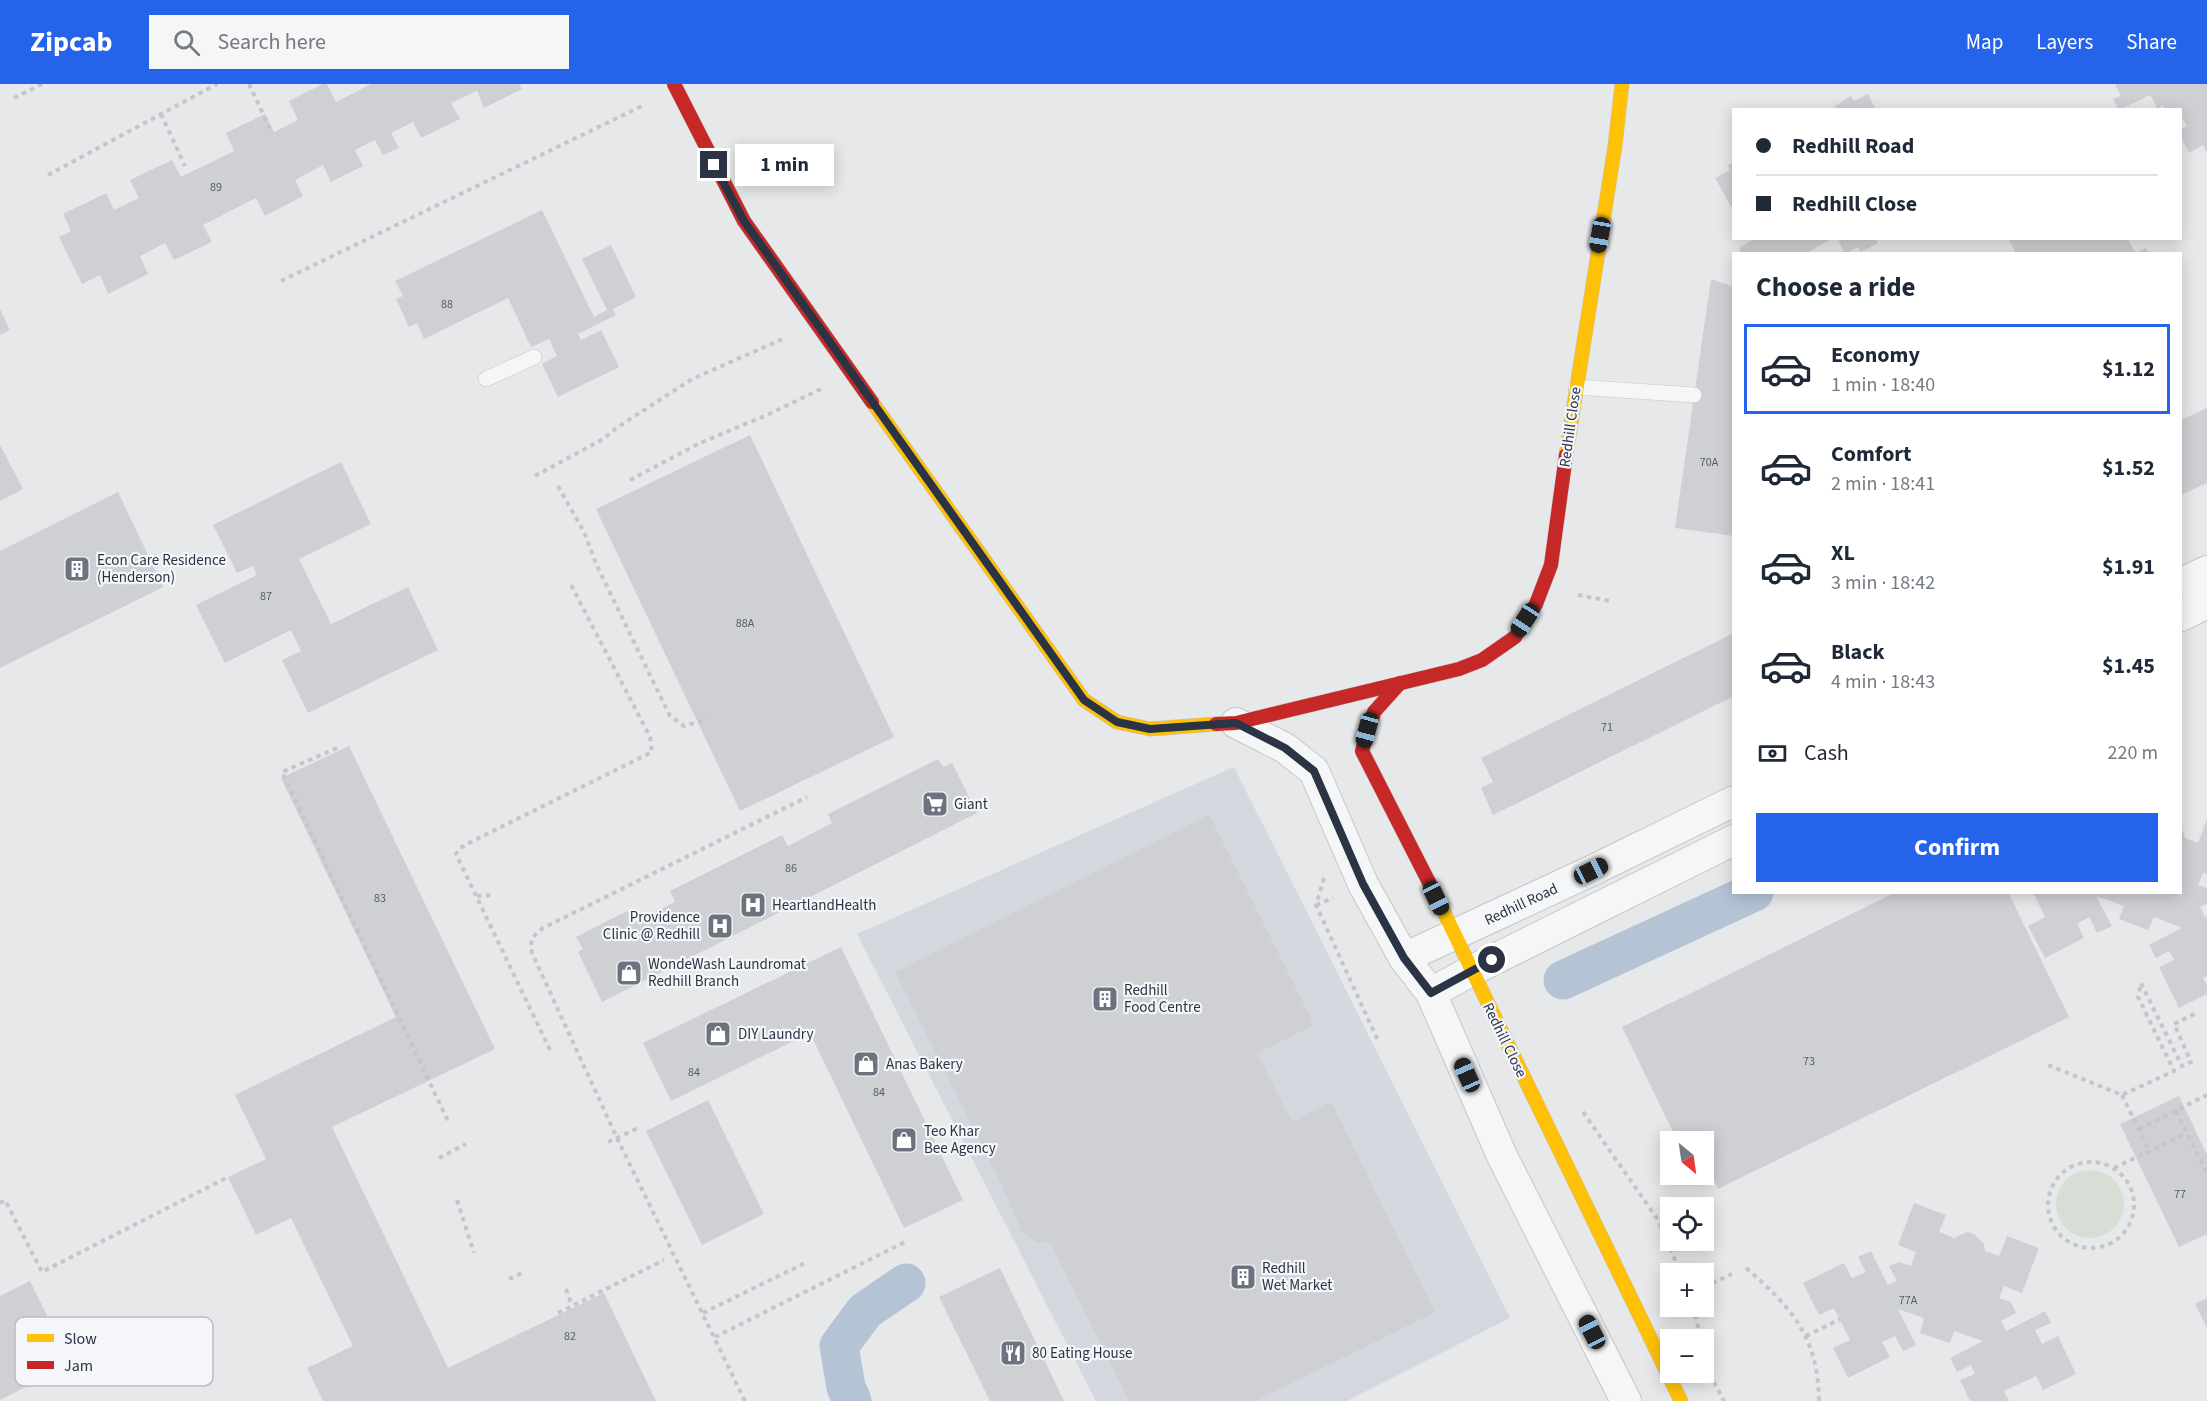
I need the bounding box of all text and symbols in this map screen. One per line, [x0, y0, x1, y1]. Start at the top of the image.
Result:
search box [149, 15, 569, 69]
text: Zipcab [30, 22, 113, 62]
icon: search [170, 26, 203, 59]
text: Search here [218, 26, 326, 58]
text: Map [1966, 27, 2003, 57]
text: Layers [2036, 27, 2093, 57]
text: Share [2126, 27, 2177, 57]
text: Redhill Road [1792, 130, 1914, 162]
callout: 1 min [735, 144, 834, 186]
route end [700, 151, 727, 178]
text: 1 min [760, 151, 809, 179]
house number: 89 [210, 179, 222, 196]
text: Redhill Close [1792, 188, 1917, 220]
car [1588, 216, 1612, 254]
text: Choose a ride [1756, 268, 1916, 307]
house number: 88 [441, 296, 453, 313]
text: Economy [1831, 339, 1920, 371]
icon: car [1759, 342, 1813, 396]
text: $1.12 [2102, 353, 2155, 385]
text: 1 min · 18:40 [1831, 371, 1935, 399]
street label: Redhill Close [1554, 386, 1587, 469]
text: Comfort [1831, 438, 1912, 470]
icon: car [1759, 441, 1813, 495]
text: $1.52 [2102, 452, 2155, 484]
house number: 70A [1700, 454, 1719, 471]
text: 2 min · 18:41 [1831, 470, 1935, 498]
text: XL [1831, 537, 1855, 569]
icon: car [1759, 540, 1813, 594]
place label: Econ Care Residence (Henderson) [97, 550, 226, 588]
text: $1.91 [2102, 551, 2155, 583]
building icon: Econ Care Residence (Henderson) [62, 554, 92, 584]
text: 3 min · 18:42 [1831, 569, 1935, 597]
house number: 87 [260, 588, 272, 605]
car [1508, 600, 1542, 640]
house number: 88A [736, 615, 755, 632]
text: Black [1831, 636, 1885, 668]
icon: car [1759, 639, 1813, 693]
text: $1.45 [2102, 650, 2155, 682]
text: 4 min · 18:43 [1831, 668, 1935, 696]
car [1354, 710, 1380, 750]
house number: 71 [1601, 719, 1613, 736]
icon: cash [1756, 737, 1789, 770]
text: Cash [1804, 737, 1849, 769]
text: 220 m [2108, 739, 2158, 767]
supermarket icon: Giant [920, 789, 950, 819]
place label: Giant [954, 794, 988, 815]
button: Confirm [1756, 813, 2158, 882]
car [1571, 855, 1611, 887]
house number: 86 [785, 860, 797, 877]
car [1420, 878, 1452, 918]
street label: Redhill Road [1481, 878, 1561, 931]
house number: 83 [374, 890, 386, 907]
hospital icon: HeartlandHealth [738, 890, 768, 920]
place label: HeartlandHealth [772, 895, 876, 916]
place label: Providence Clinic @ Redhill [603, 907, 700, 945]
hospital icon: Providence Clinic @ Redhill [705, 911, 735, 941]
route start [1478, 946, 1505, 973]
place label: WondeWash Laundromat Redhill Branch [648, 954, 806, 992]
shop icon: WondeWash Laundromat Redhill Branch [614, 958, 644, 988]
place label: Redhill Food Centre [1124, 980, 1201, 1018]
building icon: Redhill Food Centre [1090, 984, 1120, 1014]
street label: Redhill Close [1477, 999, 1532, 1081]
shop icon: DIY Laundry [703, 1019, 733, 1049]
place label: DIY Laundry [738, 1024, 813, 1045]
shop icon: Anas Bakery [851, 1049, 881, 1079]
house number: 73 [1803, 1053, 1815, 1070]
place label: Anas Bakery [886, 1054, 963, 1075]
car [1451, 1055, 1483, 1095]
house number: 84 [688, 1064, 700, 1081]
house number: 84 [873, 1084, 885, 1101]
place label: Teo Khar Bee Agency [924, 1121, 996, 1159]
shop icon: Teo Khar Bee Agency [889, 1125, 919, 1155]
north arrow [1660, 1131, 1714, 1185]
map controls [1660, 1131, 1714, 1383]
house number: 77 [2174, 1186, 2186, 1203]
button: locate [1660, 1197, 1714, 1251]
place label: Redhill Wet Market [1262, 1258, 1332, 1296]
building icon: Redhill Wet Market [1228, 1262, 1258, 1292]
button: + [1660, 1263, 1714, 1317]
house number: 77A [1899, 1292, 1918, 1309]
car [1576, 1312, 1608, 1352]
legend [15, 1317, 213, 1386]
text: Slow [64, 1328, 97, 1350]
house number: 82 [564, 1328, 576, 1345]
button: − [1660, 1329, 1714, 1383]
restaurant icon: 80 Eating House [998, 1338, 1028, 1368]
place label: 80 Eating House [1032, 1343, 1133, 1364]
text: Jam [64, 1355, 93, 1377]

